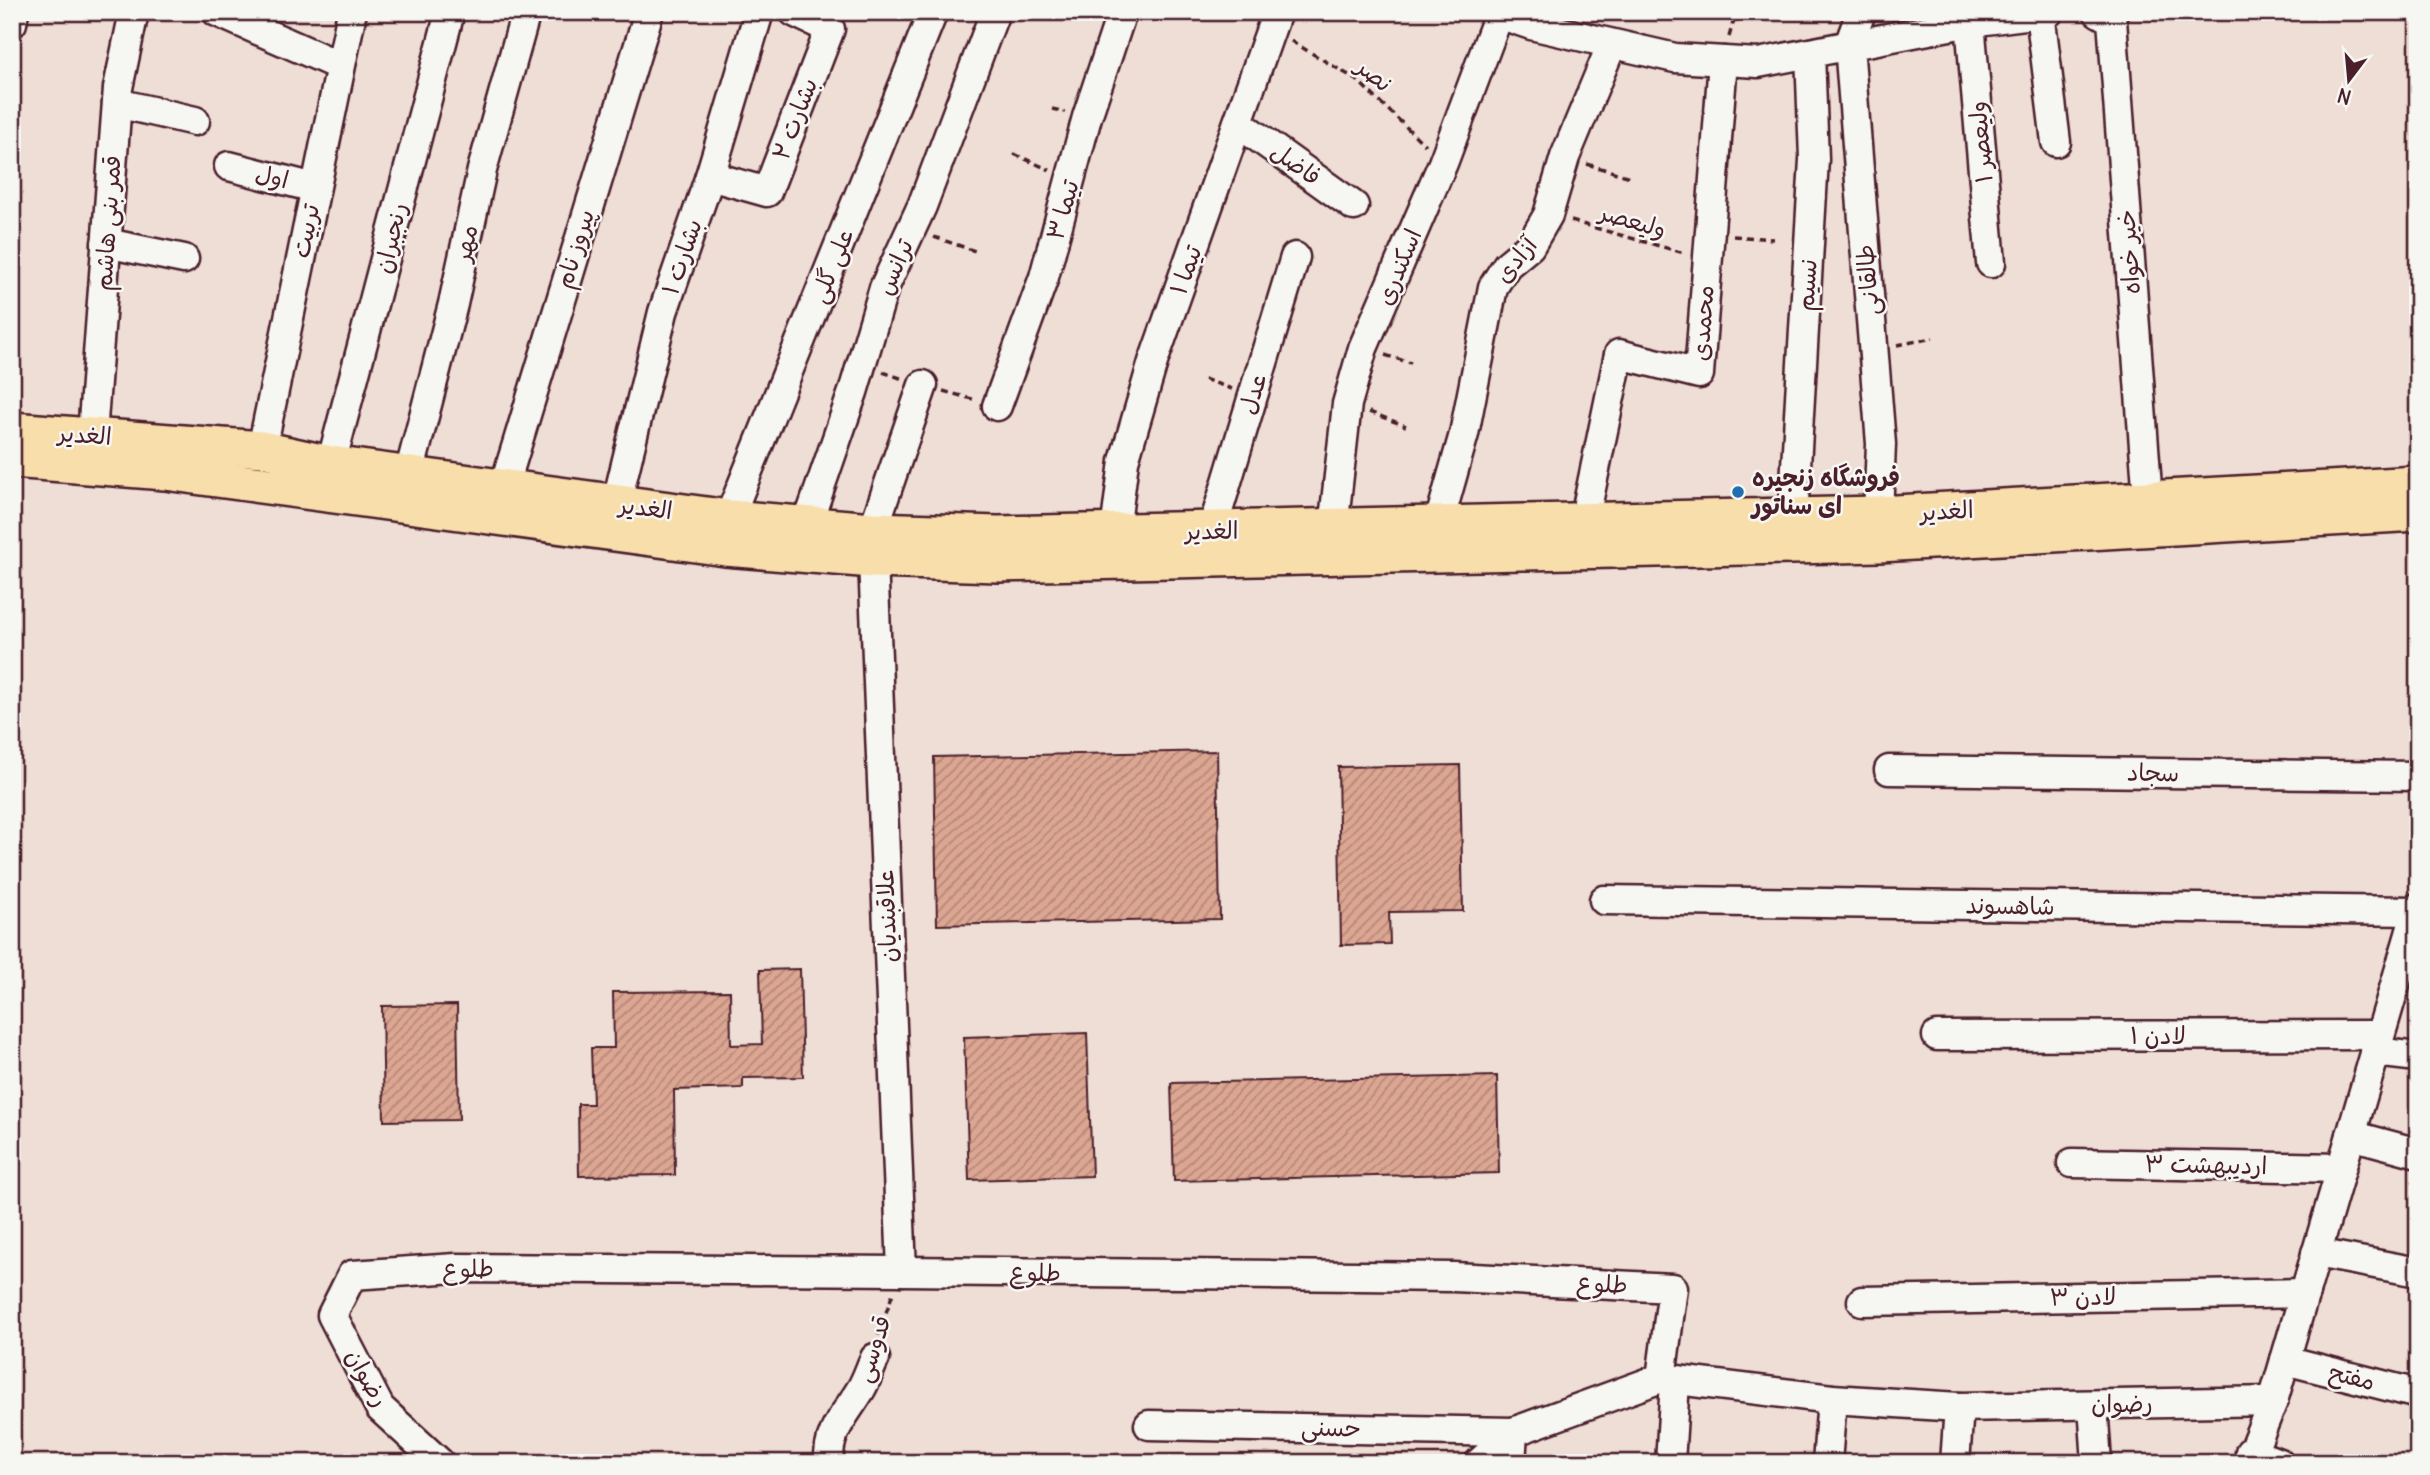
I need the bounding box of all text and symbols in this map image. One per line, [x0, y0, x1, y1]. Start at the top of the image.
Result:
north arrow [2314, 46, 2384, 116]
street label: نصر [1349, 49, 1399, 98]
street label: بشارت ۲ [765, 73, 823, 164]
text: N [2335, 83, 2354, 110]
street label: ولیعصر ۱ [1961, 100, 1999, 184]
street label: فاضل [1266, 135, 1327, 191]
street label: قمر بنی هاشم [87, 154, 131, 292]
street label: اول [253, 157, 292, 195]
street label: تیما ۳ [1039, 175, 1085, 243]
street label: ولیعصر [1595, 196, 1670, 244]
street label: تربیت [285, 200, 326, 261]
street label: رنجبران [367, 200, 413, 276]
street label: پیروز نام [548, 206, 604, 293]
street label: خیر خواه [2110, 209, 2147, 295]
street label: بشارت ۱ [654, 215, 708, 298]
street label: مهر [446, 222, 483, 266]
street label: علی گلی [803, 224, 860, 308]
street label: اسکندری [1369, 224, 1428, 309]
street label: آزادی [1488, 229, 1544, 289]
street label: ترانس [869, 233, 920, 299]
street label: تیما ۱ [1162, 240, 1208, 298]
street label: طالقانی [1849, 243, 1886, 317]
street label: نسیم [1789, 258, 1827, 312]
street label: محمدی [1684, 284, 1720, 362]
street label: عدل [1232, 370, 1272, 418]
street label: الغدیر [55, 417, 113, 451]
place label: فروشگاه زنجیره ای سناتور [1750, 462, 1900, 522]
marker: فروشگاه زنجیره ای سناتور [1730, 484, 1746, 500]
street label: الغدیر [616, 489, 674, 525]
street label: الغدیر [1918, 494, 1974, 526]
street label: الغدیر [1183, 515, 1239, 545]
street label: سجاد [2127, 757, 2180, 787]
street label: علاقبندیان [869, 869, 903, 963]
street label: شاهسوند [1965, 889, 2055, 922]
street label: لادن ۱ [2130, 1020, 2186, 1050]
street label: اردیبهشت ۳ [2144, 1148, 2268, 1180]
street label: طلوع [442, 1253, 494, 1286]
street label: طلوع [1009, 1257, 1061, 1290]
street label: طلوع [1575, 1267, 1629, 1302]
street label: لادن ۳ [2049, 1280, 2117, 1312]
street label: قدوسی [847, 1311, 898, 1386]
street label: رضوان [339, 1343, 396, 1412]
street label: مفتح [2326, 1356, 2378, 1398]
street label: رضوان [2091, 1387, 2153, 1420]
street label: حسنی [1301, 1411, 1361, 1444]

